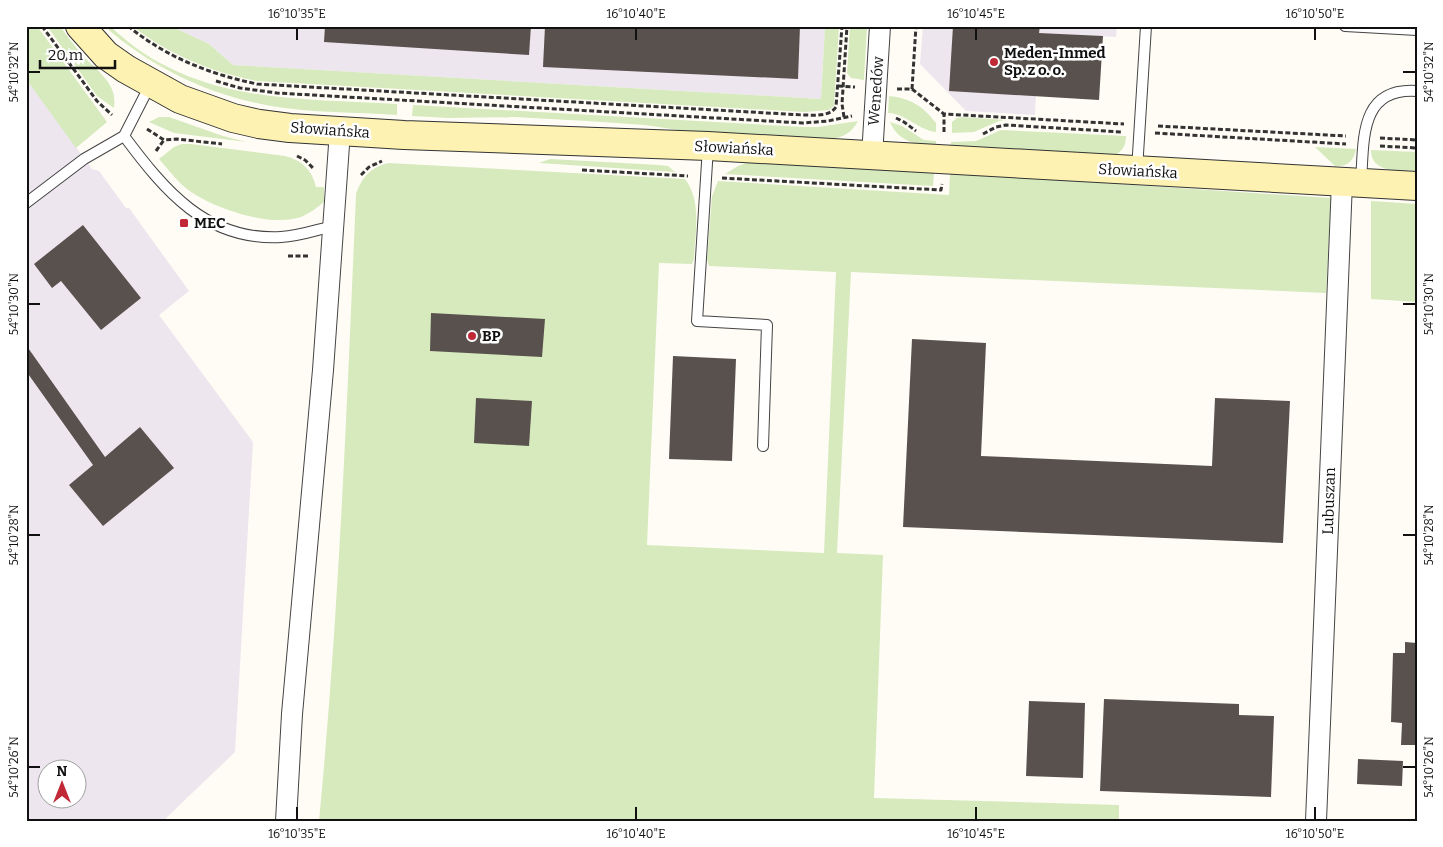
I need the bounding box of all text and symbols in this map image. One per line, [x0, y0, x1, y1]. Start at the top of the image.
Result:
text: 16°10'35"E [268, 7, 326, 21]
text: 16°10'40"E [607, 7, 666, 21]
text: 16°10'45"E [947, 7, 1005, 21]
text: 16°10'50"E [1286, 7, 1344, 21]
scale bar [40, 38, 115, 70]
text: 54°10'32"N [7, 41, 21, 103]
text: 54°10'32"N [1422, 41, 1436, 103]
place label: Meden-Inmed Sp. z o. o. [1004, 44, 1106, 79]
text: 20 m [48, 46, 84, 64]
street label: Wenedów [865, 55, 887, 126]
marker: Meden-Inmed Sp. z o. o. [988, 56, 1000, 68]
street label: Słowiańska [290, 118, 370, 142]
street label: Słowiańska [694, 137, 774, 159]
street label: Słowiańska [1098, 160, 1178, 182]
place label: MEC [194, 214, 225, 232]
marker: MEC [178, 217, 190, 229]
text: 54°10'30"N [7, 272, 21, 335]
text: 54°10'30"N [1422, 272, 1436, 335]
place label: BP [482, 327, 501, 345]
marker: BP [466, 330, 478, 342]
street label: Lubuszan [1319, 466, 1339, 535]
text: 54°10'28"N [7, 504, 21, 566]
text: 54°10'28"N [1422, 504, 1436, 566]
text: 54°10'26"N [7, 736, 21, 798]
text: 54°10'26"N [1422, 736, 1436, 798]
north arrow [38, 760, 88, 810]
text: N [57, 763, 68, 780]
text: 16°10'35"E [268, 827, 326, 841]
text: 16°10'40"E [607, 827, 666, 841]
text: 16°10'45"E [947, 827, 1005, 841]
text: 16°10'50"E [1286, 827, 1344, 841]

